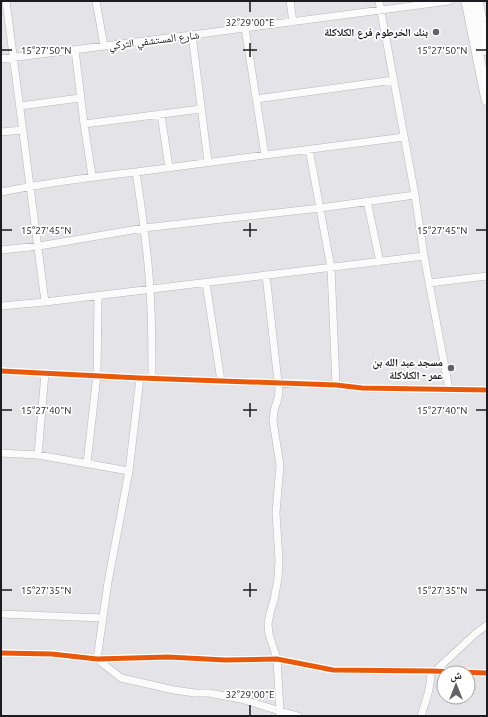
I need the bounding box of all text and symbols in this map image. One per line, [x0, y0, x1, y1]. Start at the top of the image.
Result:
text: 32°29'00"E [225, 17, 275, 28]
place label: بنك الخرطوم فرع الكلاكلة [324, 26, 428, 40]
marker: بنك الخرطوم فرع الكلاكلة [431, 27, 441, 37]
street label: شارع المستشفي التركي [108, 28, 200, 54]
text: 15°27'50"N [21, 45, 71, 56]
text: 15°27'50"N [417, 45, 467, 56]
text: 15°27'45"N [21, 225, 71, 236]
text: 15°27'45"N [417, 225, 467, 236]
place label: مسجد عبد الله بن عمر - الكلاكلة [373, 356, 443, 382]
marker: مسجد عبد الله بن عمر - الكلاكلة [446, 363, 456, 373]
text: 15°27'40"N [21, 405, 71, 416]
text: 15°27'40"N [417, 405, 467, 416]
text: 15°27'35"N [21, 585, 71, 596]
text: 15°27'35"N [417, 585, 467, 596]
north arrow [436, 665, 476, 705]
text: ش [450, 669, 462, 683]
text: 32°29'00"E [225, 689, 275, 700]

